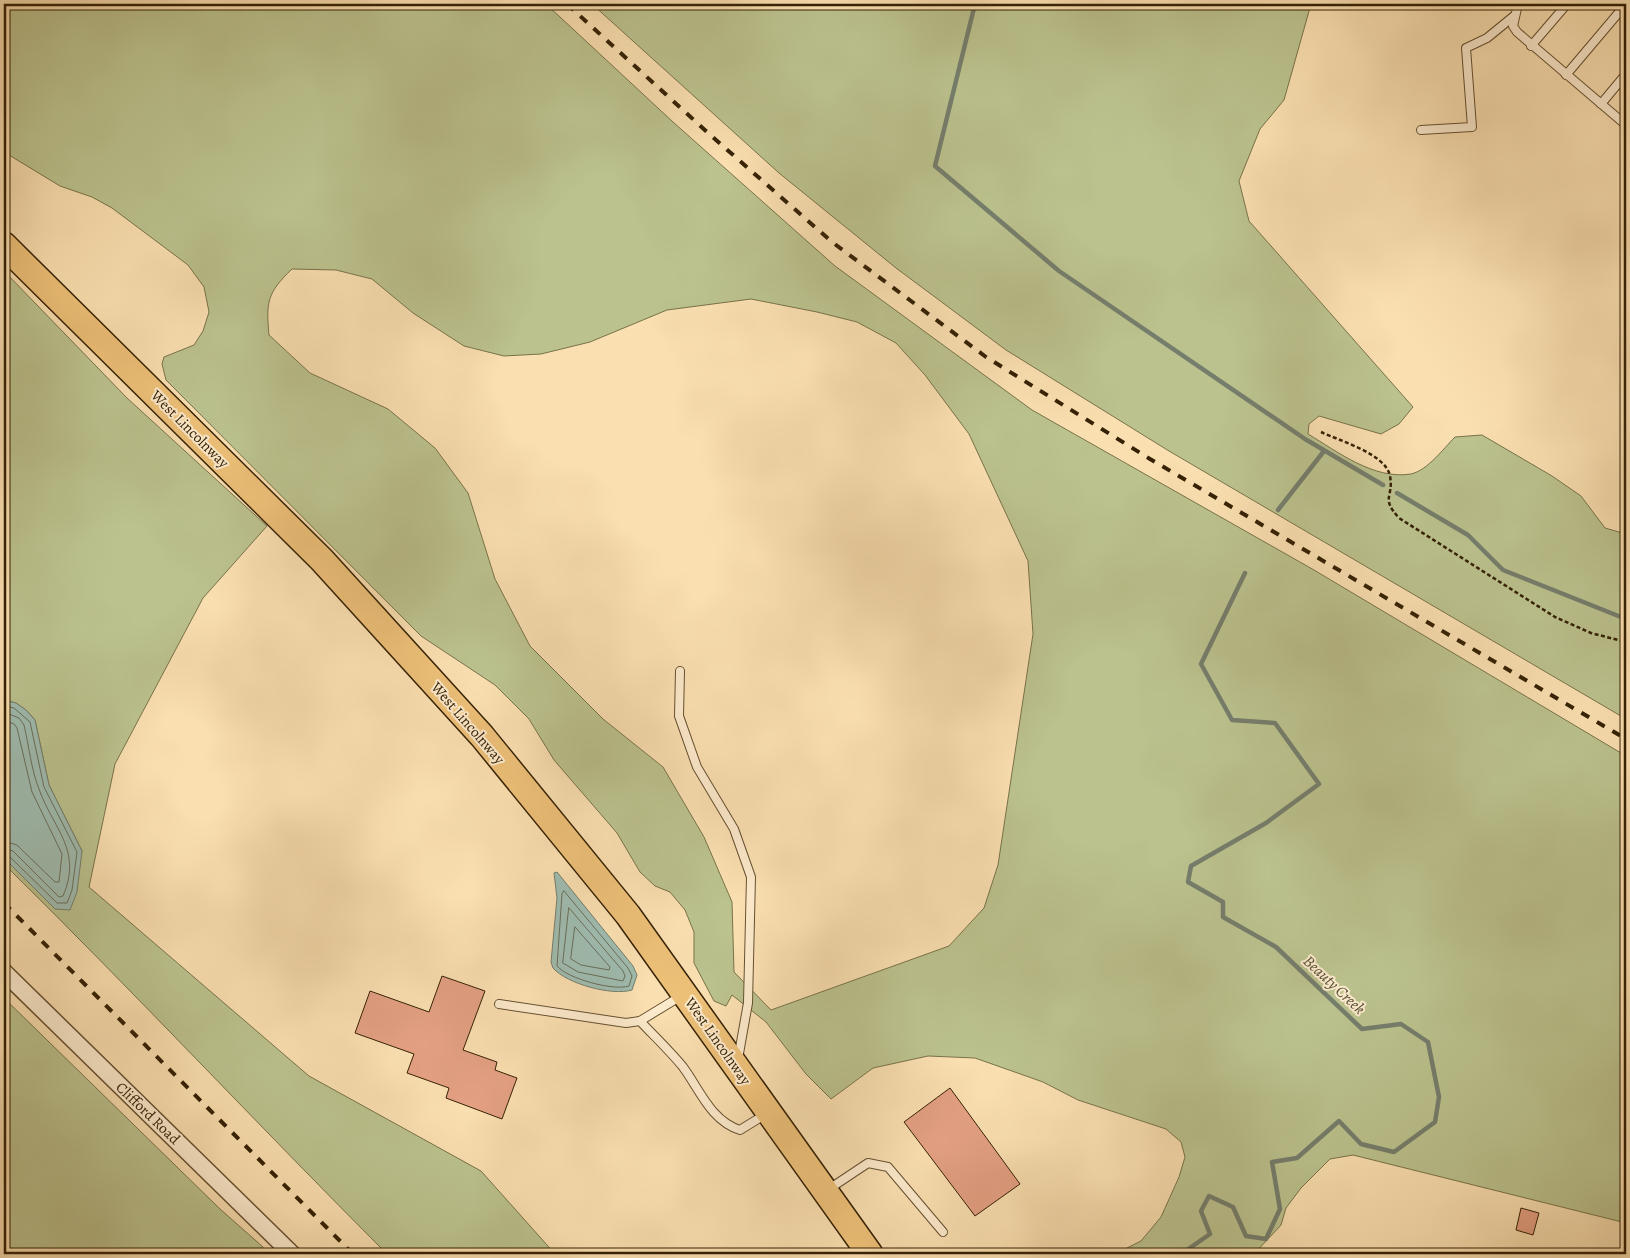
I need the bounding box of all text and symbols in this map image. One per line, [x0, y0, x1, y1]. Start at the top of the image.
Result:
street label: West Lincolnway [146, 385, 234, 473]
street label: West Lincolnway [426, 677, 509, 768]
water label: Beauty Creek [1298, 951, 1370, 1019]
street label: West Lincolnway [680, 992, 756, 1089]
street label: Clifford Road [112, 1077, 185, 1149]

